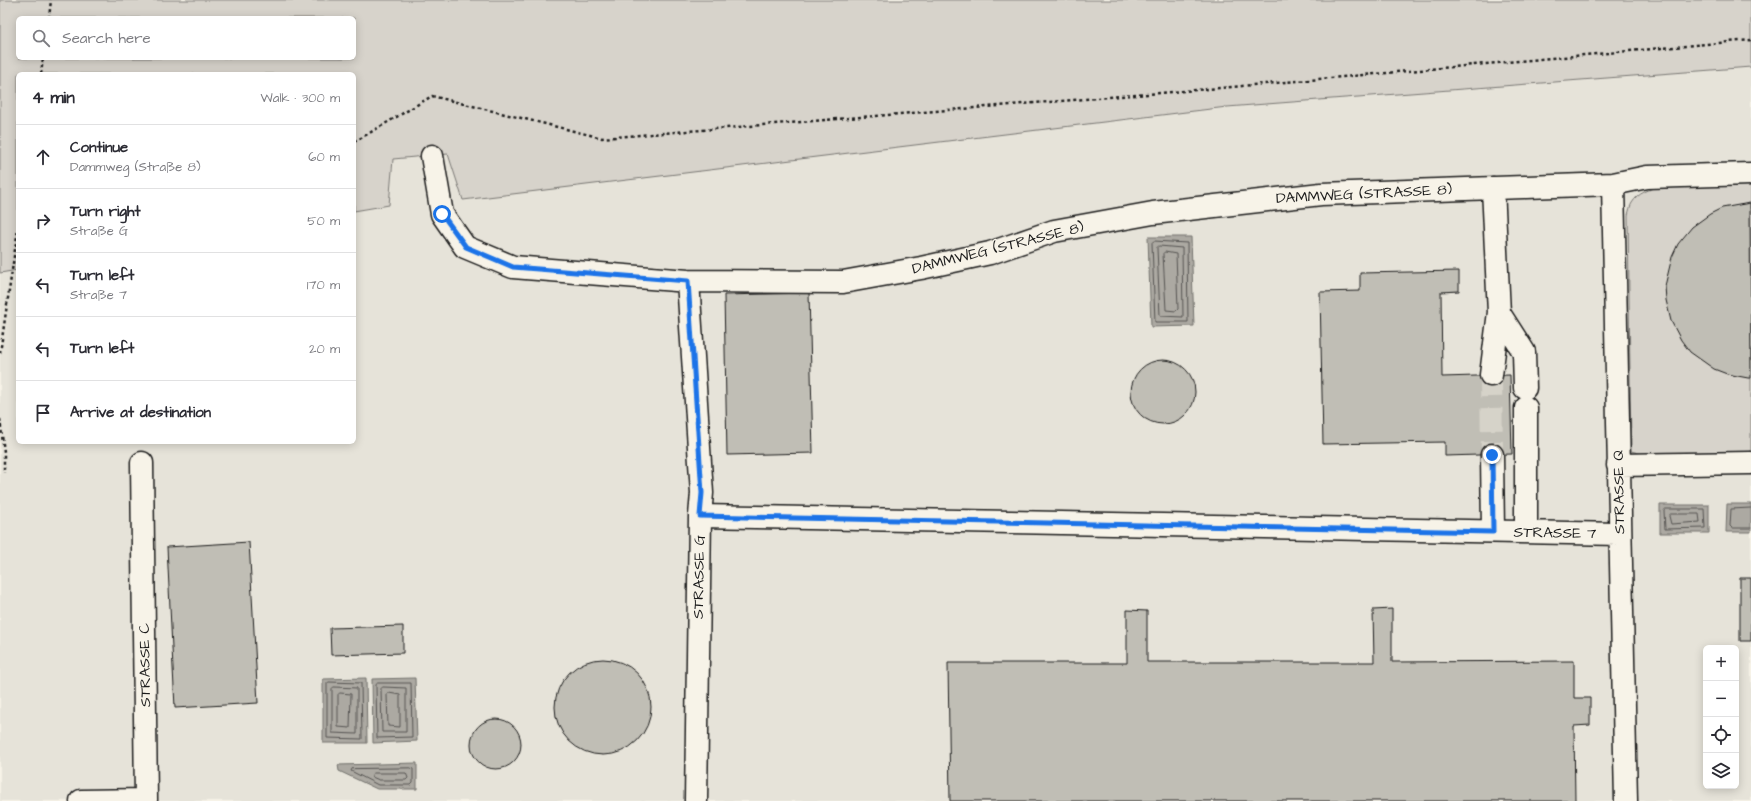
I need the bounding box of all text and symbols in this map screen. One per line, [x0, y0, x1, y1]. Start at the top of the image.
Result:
search box [16, 16, 356, 60]
icon: search [30, 27, 52, 49]
text: Search here [62, 28, 151, 49]
text: 4 min [32, 86, 75, 110]
text: Walk · 300 m [261, 89, 340, 107]
text: Continue [70, 137, 128, 158]
icon: ahead [32, 146, 54, 168]
text: 60 m [308, 148, 340, 166]
text: Dammweg (Straße 8) [70, 158, 200, 176]
street label: DAMMWEG (STRASSE 8) [1275, 179, 1453, 209]
text: Turn right [70, 201, 141, 222]
route start [433, 205, 451, 223]
icon: right [32, 210, 54, 232]
text: 50 m [307, 212, 340, 230]
street label: DAMMWEG (STRASSE 8) [910, 216, 1086, 280]
text: Straße G [70, 222, 128, 240]
text: Turn left [70, 265, 134, 286]
icon: left [32, 274, 54, 296]
text: 170 m [307, 276, 340, 294]
text: Straße 7 [70, 286, 127, 304]
icon: left [32, 338, 54, 360]
text: Turn left [70, 338, 134, 359]
text: 20 m [309, 340, 340, 358]
icon: arrive [32, 402, 54, 424]
text: Arrive at destination [70, 402, 211, 423]
route end [1483, 446, 1501, 464]
street label: STRASSE Q [1608, 449, 1630, 534]
street label: STRASSE 7 [1513, 522, 1597, 544]
street label: STRASSE G [688, 534, 710, 619]
street label: STRASSE C [134, 622, 156, 707]
map controls [1703, 645, 1739, 789]
button: + [1703, 645, 1739, 681]
button: − [1703, 681, 1739, 717]
button: locate [1703, 717, 1739, 753]
button: layers [1703, 753, 1739, 789]

